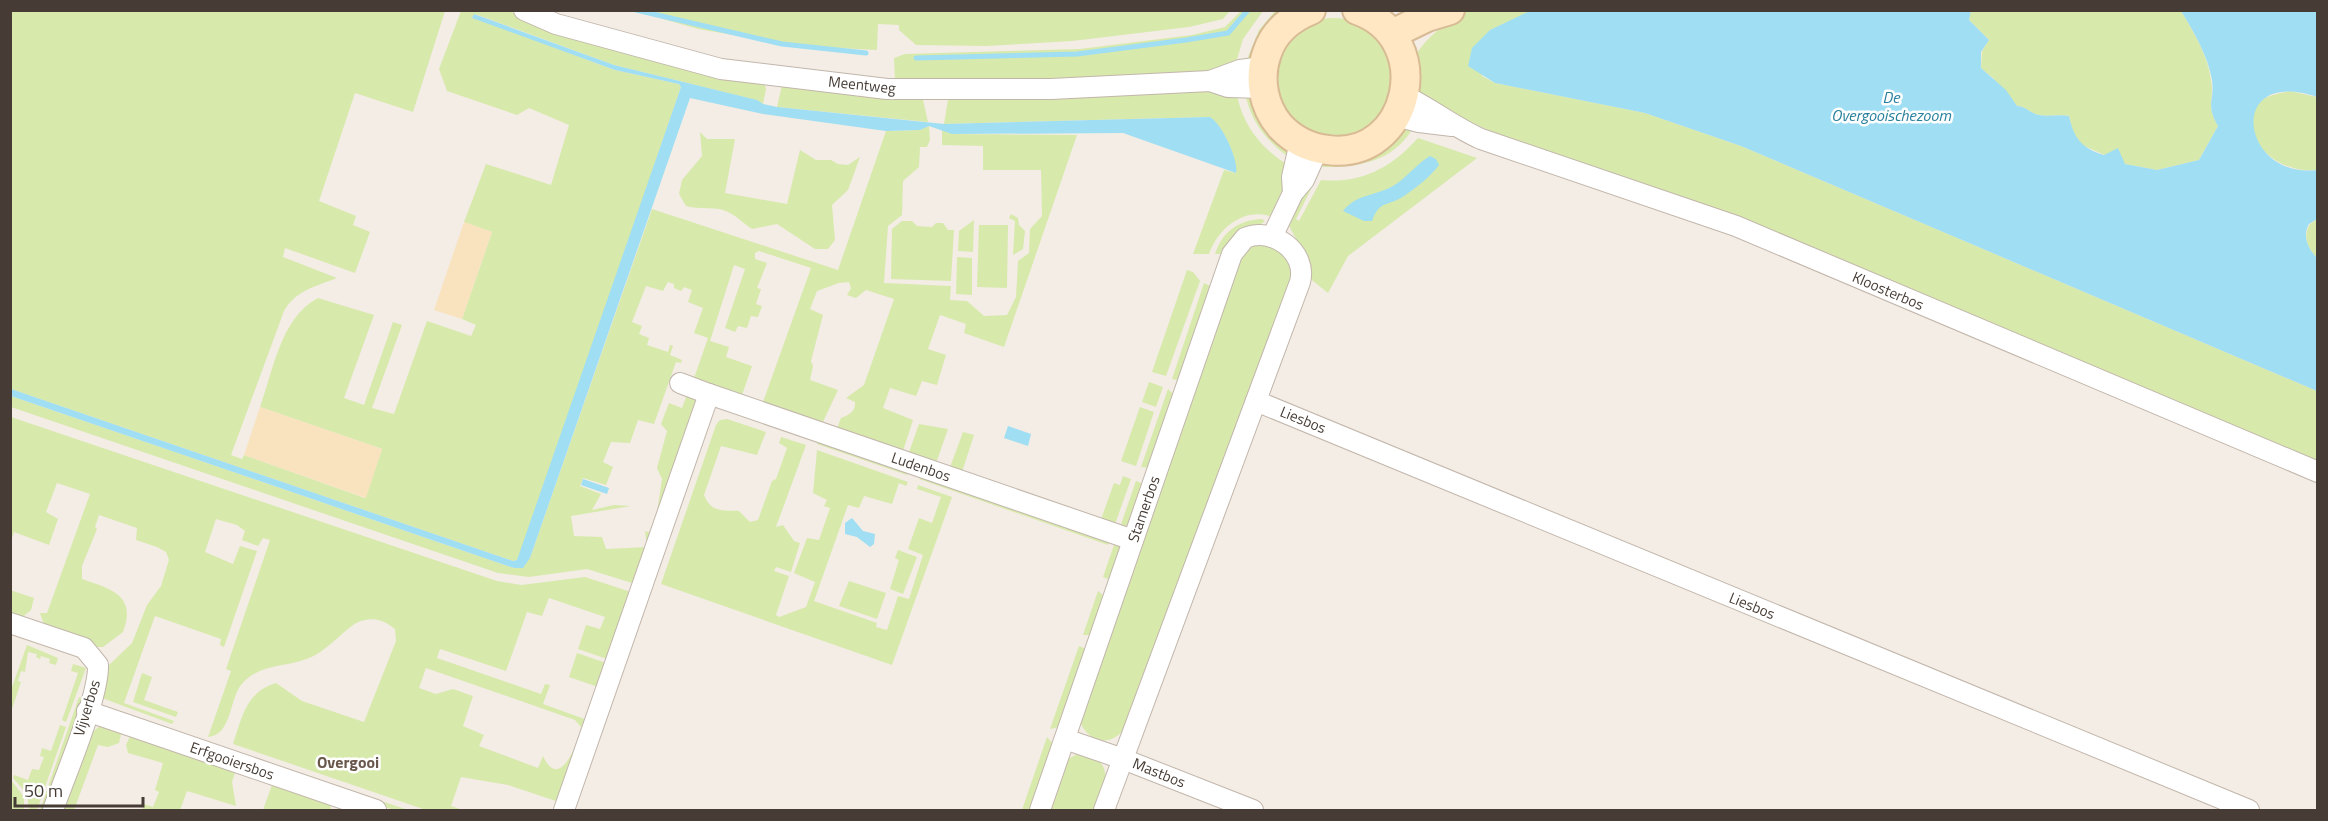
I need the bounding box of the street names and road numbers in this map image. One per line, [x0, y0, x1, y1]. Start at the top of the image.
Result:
street label: Meentweg [827, 70, 897, 100]
street label: Kloosterbos [1849, 265, 1928, 316]
street label: Liesbos [1277, 400, 1330, 439]
street label: Ludenbos [888, 446, 954, 487]
street label: Stamerbos [1121, 473, 1166, 545]
street label: Liesbos [1726, 586, 1779, 625]
street label: Vijverbos [67, 677, 106, 739]
street label: Erfgooiersbos [187, 735, 277, 786]
street label: Mastbos [1129, 752, 1189, 794]

